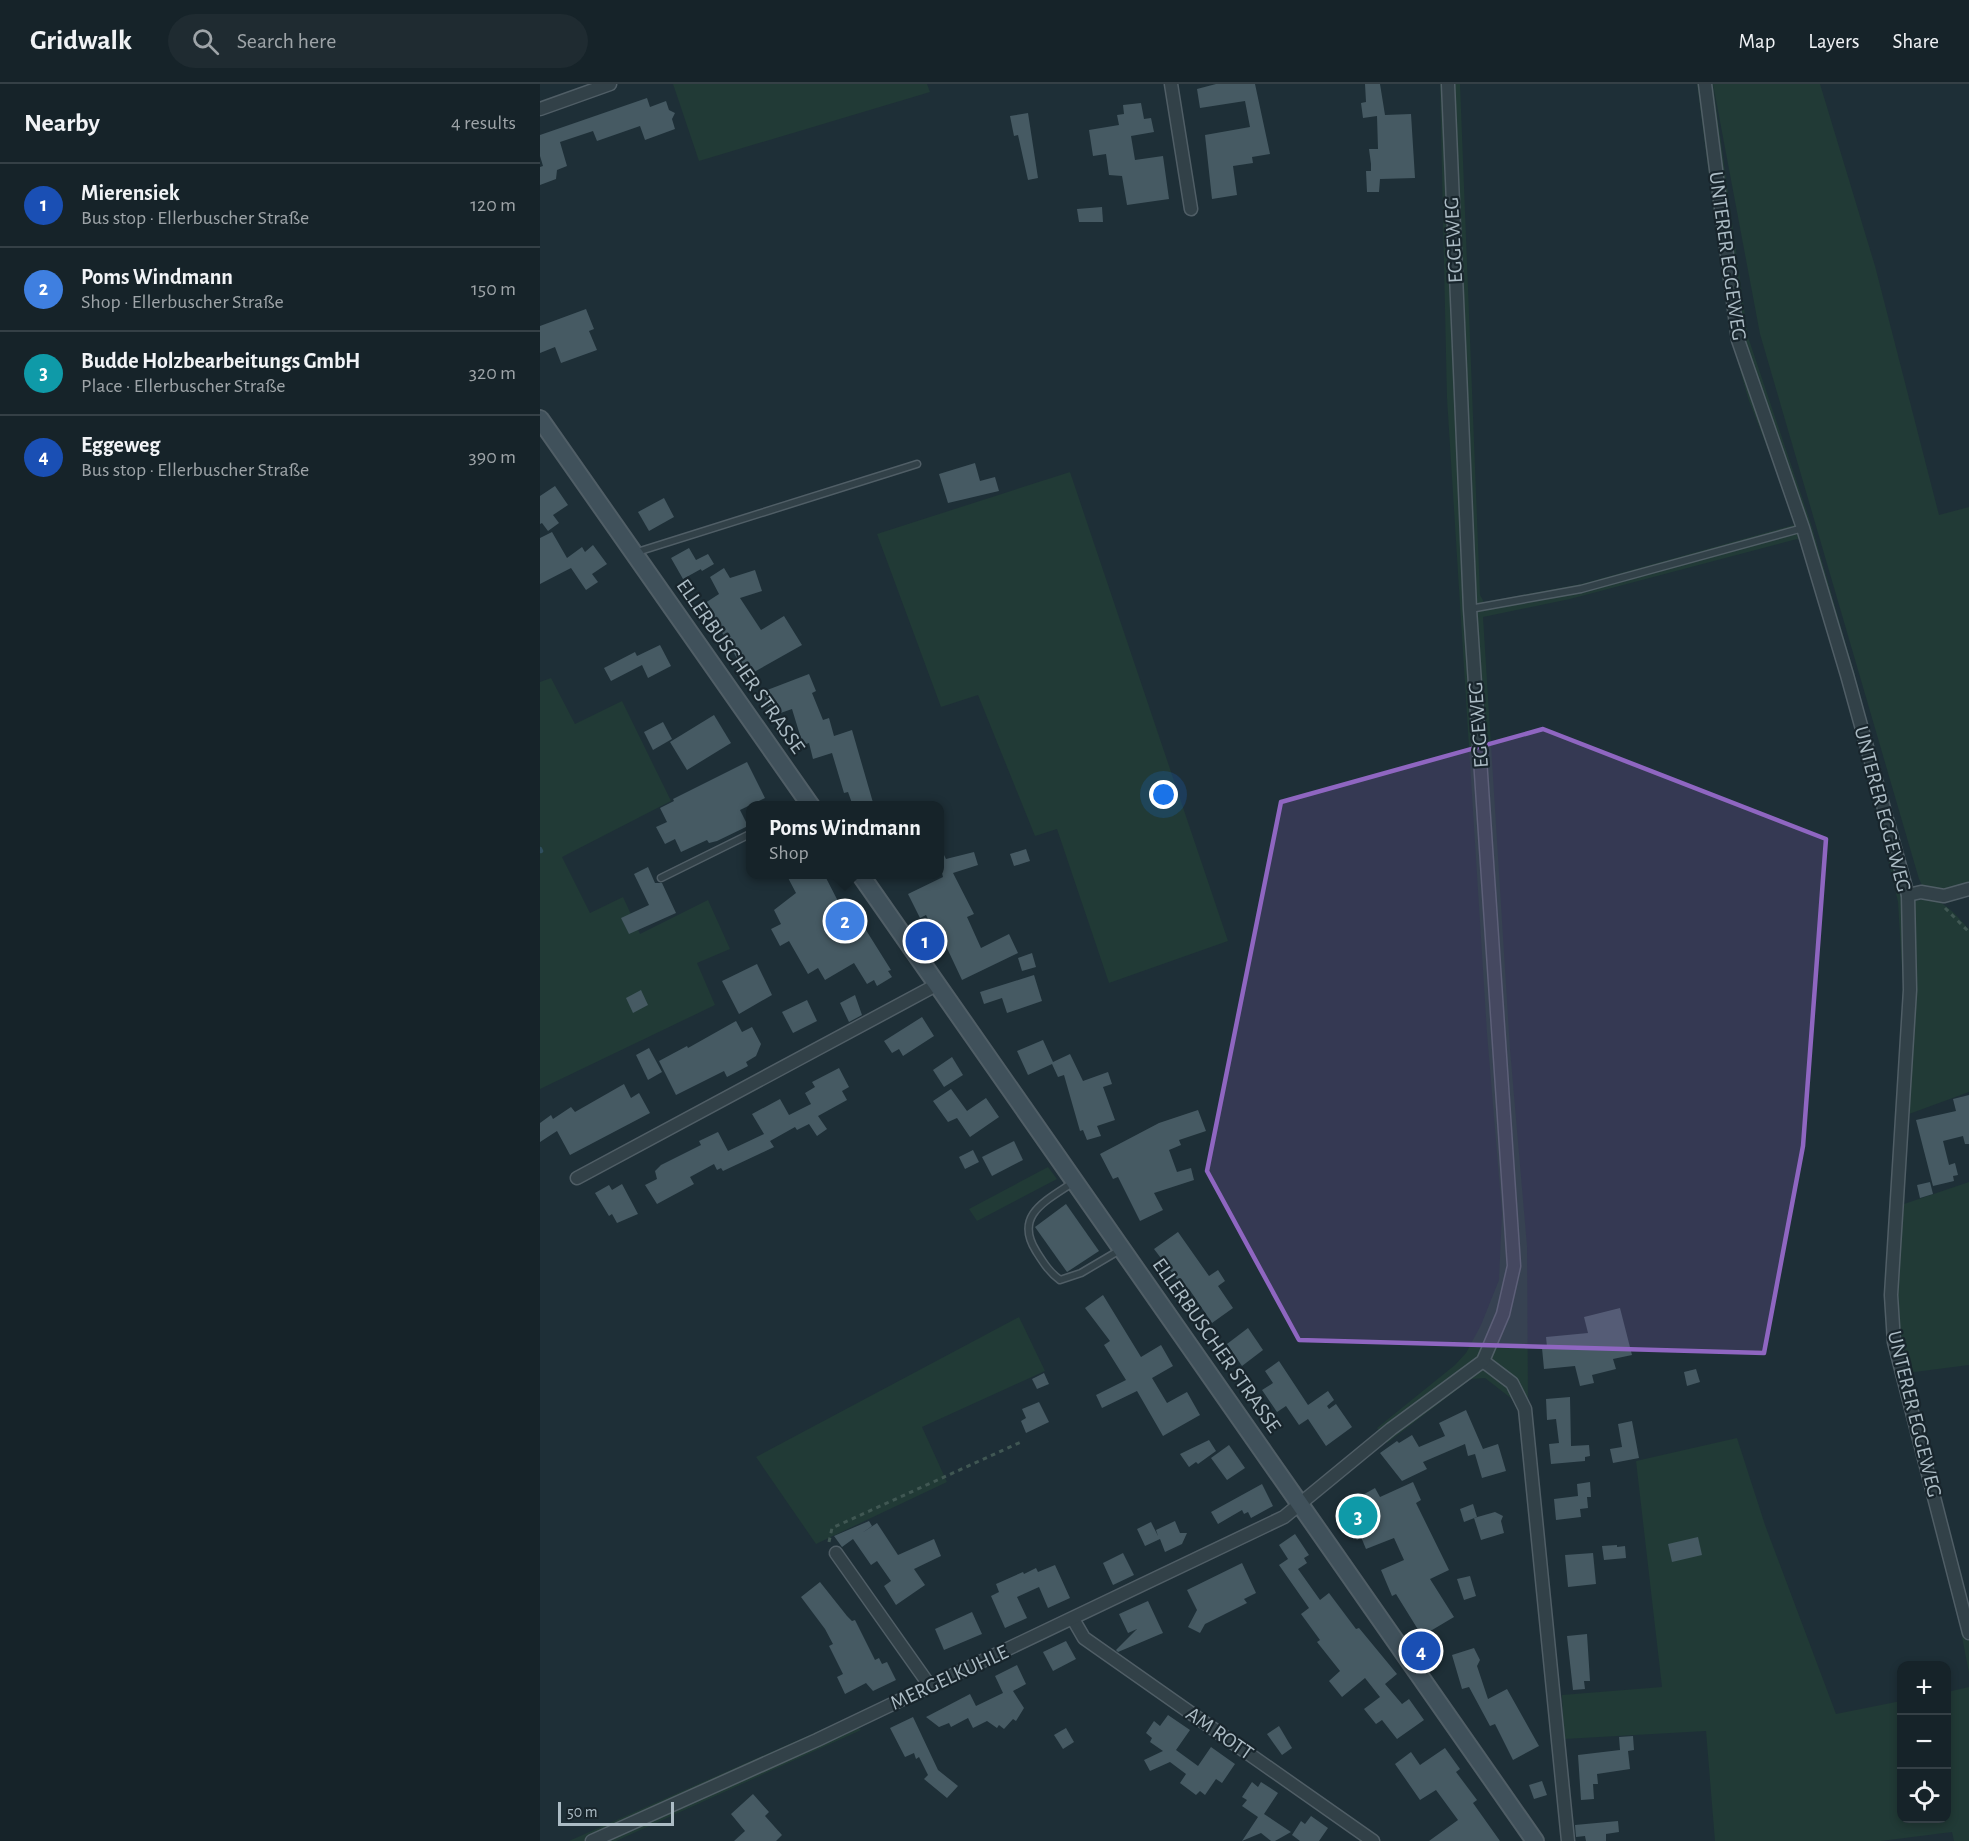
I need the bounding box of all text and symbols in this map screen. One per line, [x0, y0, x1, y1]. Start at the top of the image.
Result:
search box [168, 14, 588, 68]
icon: search [189, 25, 222, 58]
text: Gridwalk [30, 27, 132, 55]
text: Search here [237, 30, 336, 52]
text: Map [1739, 31, 1775, 52]
text: Layers [1808, 31, 1859, 52]
text: Share [1892, 31, 1939, 52]
text: Nearby [24, 110, 100, 136]
text: 4 results [451, 113, 516, 133]
street label: UNTERER EGGEWEG [1705, 170, 1750, 342]
text: Mierensiek [81, 182, 180, 204]
text: 1 [40, 195, 47, 215]
text: 120 m [470, 195, 516, 215]
street label: EGGEWEG [1441, 196, 1466, 284]
text: Bus stop · Ellerbuscher Straße [81, 208, 309, 228]
text: Poms Windmann [81, 266, 233, 288]
text: 2 [39, 279, 48, 299]
text: 150 m [471, 279, 516, 299]
text: Shop · Ellerbuscher Straße [81, 292, 284, 312]
text: Budde Holzbearbeitungs GmbH [81, 350, 360, 372]
text: 3 [39, 363, 48, 383]
text: 320 m [469, 363, 516, 383]
text: Place · Ellerbuscher Straße [81, 376, 285, 396]
text: Eggeweg [81, 434, 160, 456]
text: 4 [38, 447, 49, 467]
text: 390 m [469, 447, 516, 467]
text: Bus stop · Ellerbuscher Straße [81, 460, 309, 480]
street label: ELLERBUSCHER STRASSE [672, 575, 809, 757]
street label: EGGEWEG [1465, 681, 1492, 769]
street label: UNTERER EGGEWEG [1850, 724, 1915, 894]
your location [1149, 780, 1178, 809]
popup [746, 801, 944, 879]
text: Poms Windmann [769, 817, 921, 839]
text: Shop [769, 843, 809, 863]
pin: 2 [826, 898, 864, 944]
pin: 1 [906, 918, 944, 964]
street label: ELLERBUSCHER STRASSE [1148, 1254, 1285, 1436]
street label: UNTERER EGGEWEG [1884, 1329, 1945, 1500]
pin: 3 [1338, 1494, 1378, 1538]
pin: 4 [1402, 1628, 1440, 1674]
street label: MERGELKUHLE [887, 1641, 1011, 1714]
map controls [1897, 1661, 1951, 1823]
button: + [1897, 1661, 1951, 1715]
street label: AM ROTT [1182, 1703, 1257, 1764]
button: − [1897, 1715, 1951, 1769]
button: locate [1897, 1769, 1951, 1823]
scale bar [558, 1799, 674, 1826]
text: 50 m [567, 1804, 598, 1820]

